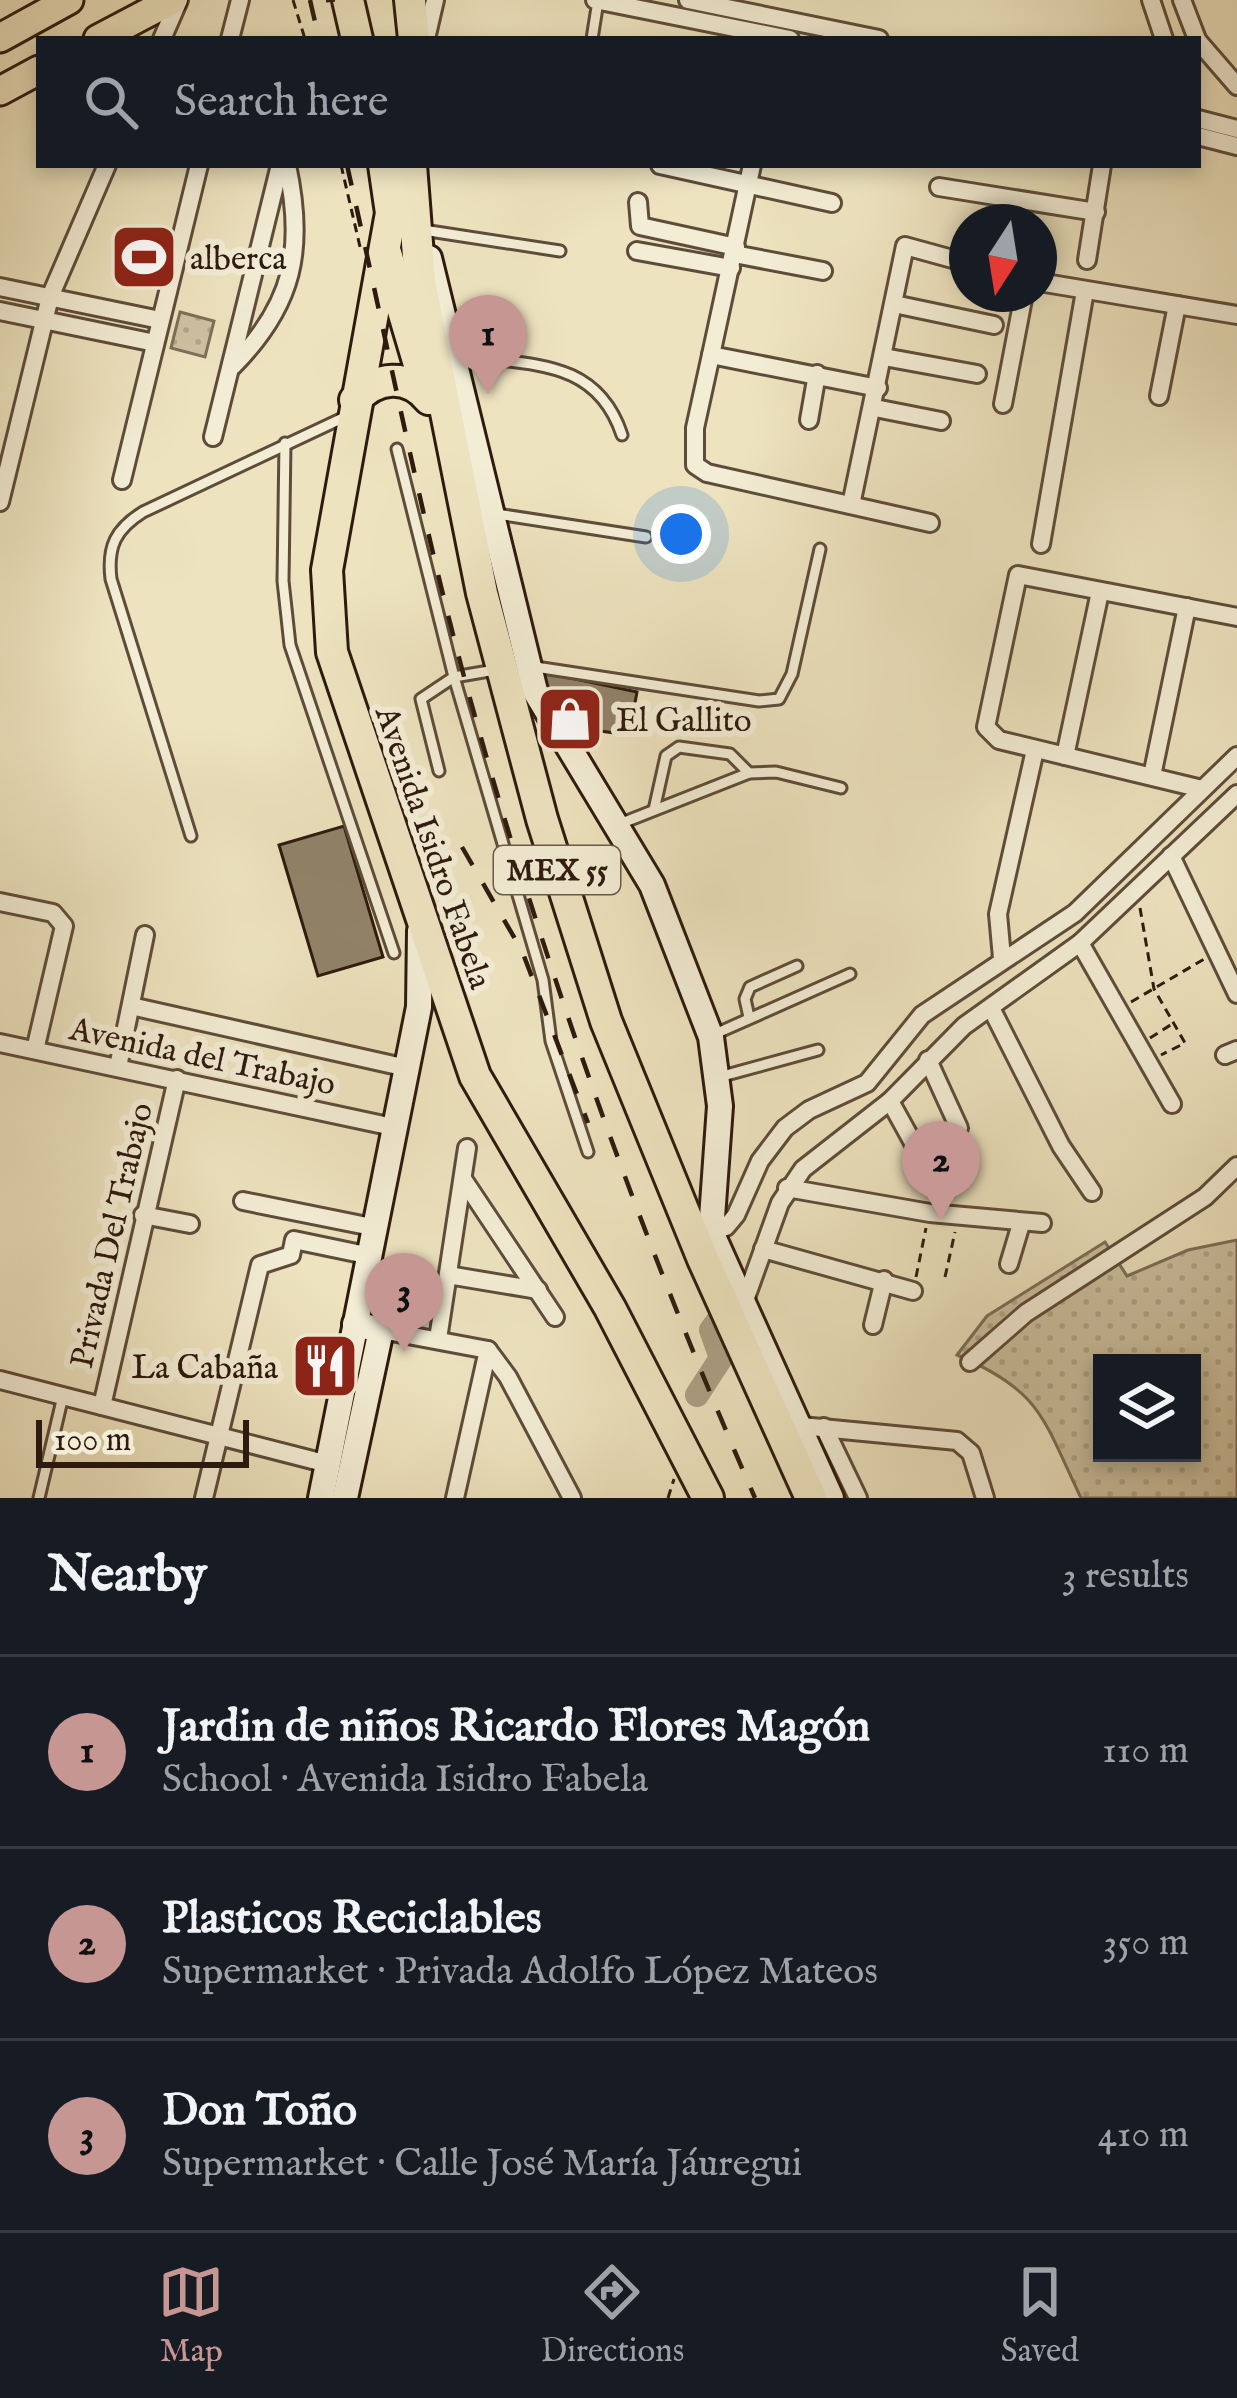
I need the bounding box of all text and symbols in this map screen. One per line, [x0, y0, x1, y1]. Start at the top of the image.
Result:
search box [36, 36, 1201, 168]
icon: search [78, 69, 144, 135]
text: Search here [174, 74, 388, 131]
north arrow [949, 204, 1057, 312]
sports icon: alberca [109, 222, 179, 292]
place label: alberca [190, 239, 287, 281]
pin: 1 [449, 295, 527, 394]
your location [651, 504, 711, 564]
shop icon: El Gallito [535, 684, 605, 754]
street label: Avenida Isidro Fabela [364, 700, 501, 996]
place label: El Gallito [616, 701, 751, 743]
road number: MEX 55 [494, 846, 620, 894]
street label: Avenida del Trabajo [65, 1009, 339, 1107]
street label: Privada Del Trabajo [62, 1099, 164, 1372]
pin: 2 [902, 1121, 980, 1220]
pin: 3 [365, 1253, 443, 1352]
restaurant icon: La Cabaña [290, 1331, 360, 1401]
place label: La Cabaña [131, 1348, 279, 1390]
map controls [1093, 1354, 1201, 1462]
button: layers [1093, 1354, 1201, 1462]
scale bar [36, 1414, 249, 1467]
text: 100 m [54, 1420, 131, 1462]
text: Nearby [48, 1544, 207, 1609]
text: 3 results [1062, 1552, 1189, 1601]
text: Jardin de niños Ricardo Flores Magón [162, 1699, 870, 1756]
text: 1 [80, 1727, 94, 1776]
text: 110 m [1102, 1727, 1189, 1776]
text: School · Avenida Isidro Fabela [162, 1756, 648, 1805]
text: Plasticos Reciclables [162, 1891, 542, 1948]
text: 2 [78, 1919, 96, 1968]
text: 350 m [1103, 1919, 1189, 1968]
text: Supermarket · Privada Adolfo López Mateos [162, 1948, 878, 1997]
text: Don Toño [162, 2083, 357, 2140]
text: 3 [80, 2111, 94, 2160]
text: 410 m [1098, 2111, 1189, 2160]
text: Supermarket · Calle José María Jáuregui [162, 2140, 802, 2189]
tab: Map [158, 2259, 224, 2373]
tab: Directions [541, 2259, 684, 2373]
tab: Saved [1001, 2259, 1079, 2373]

